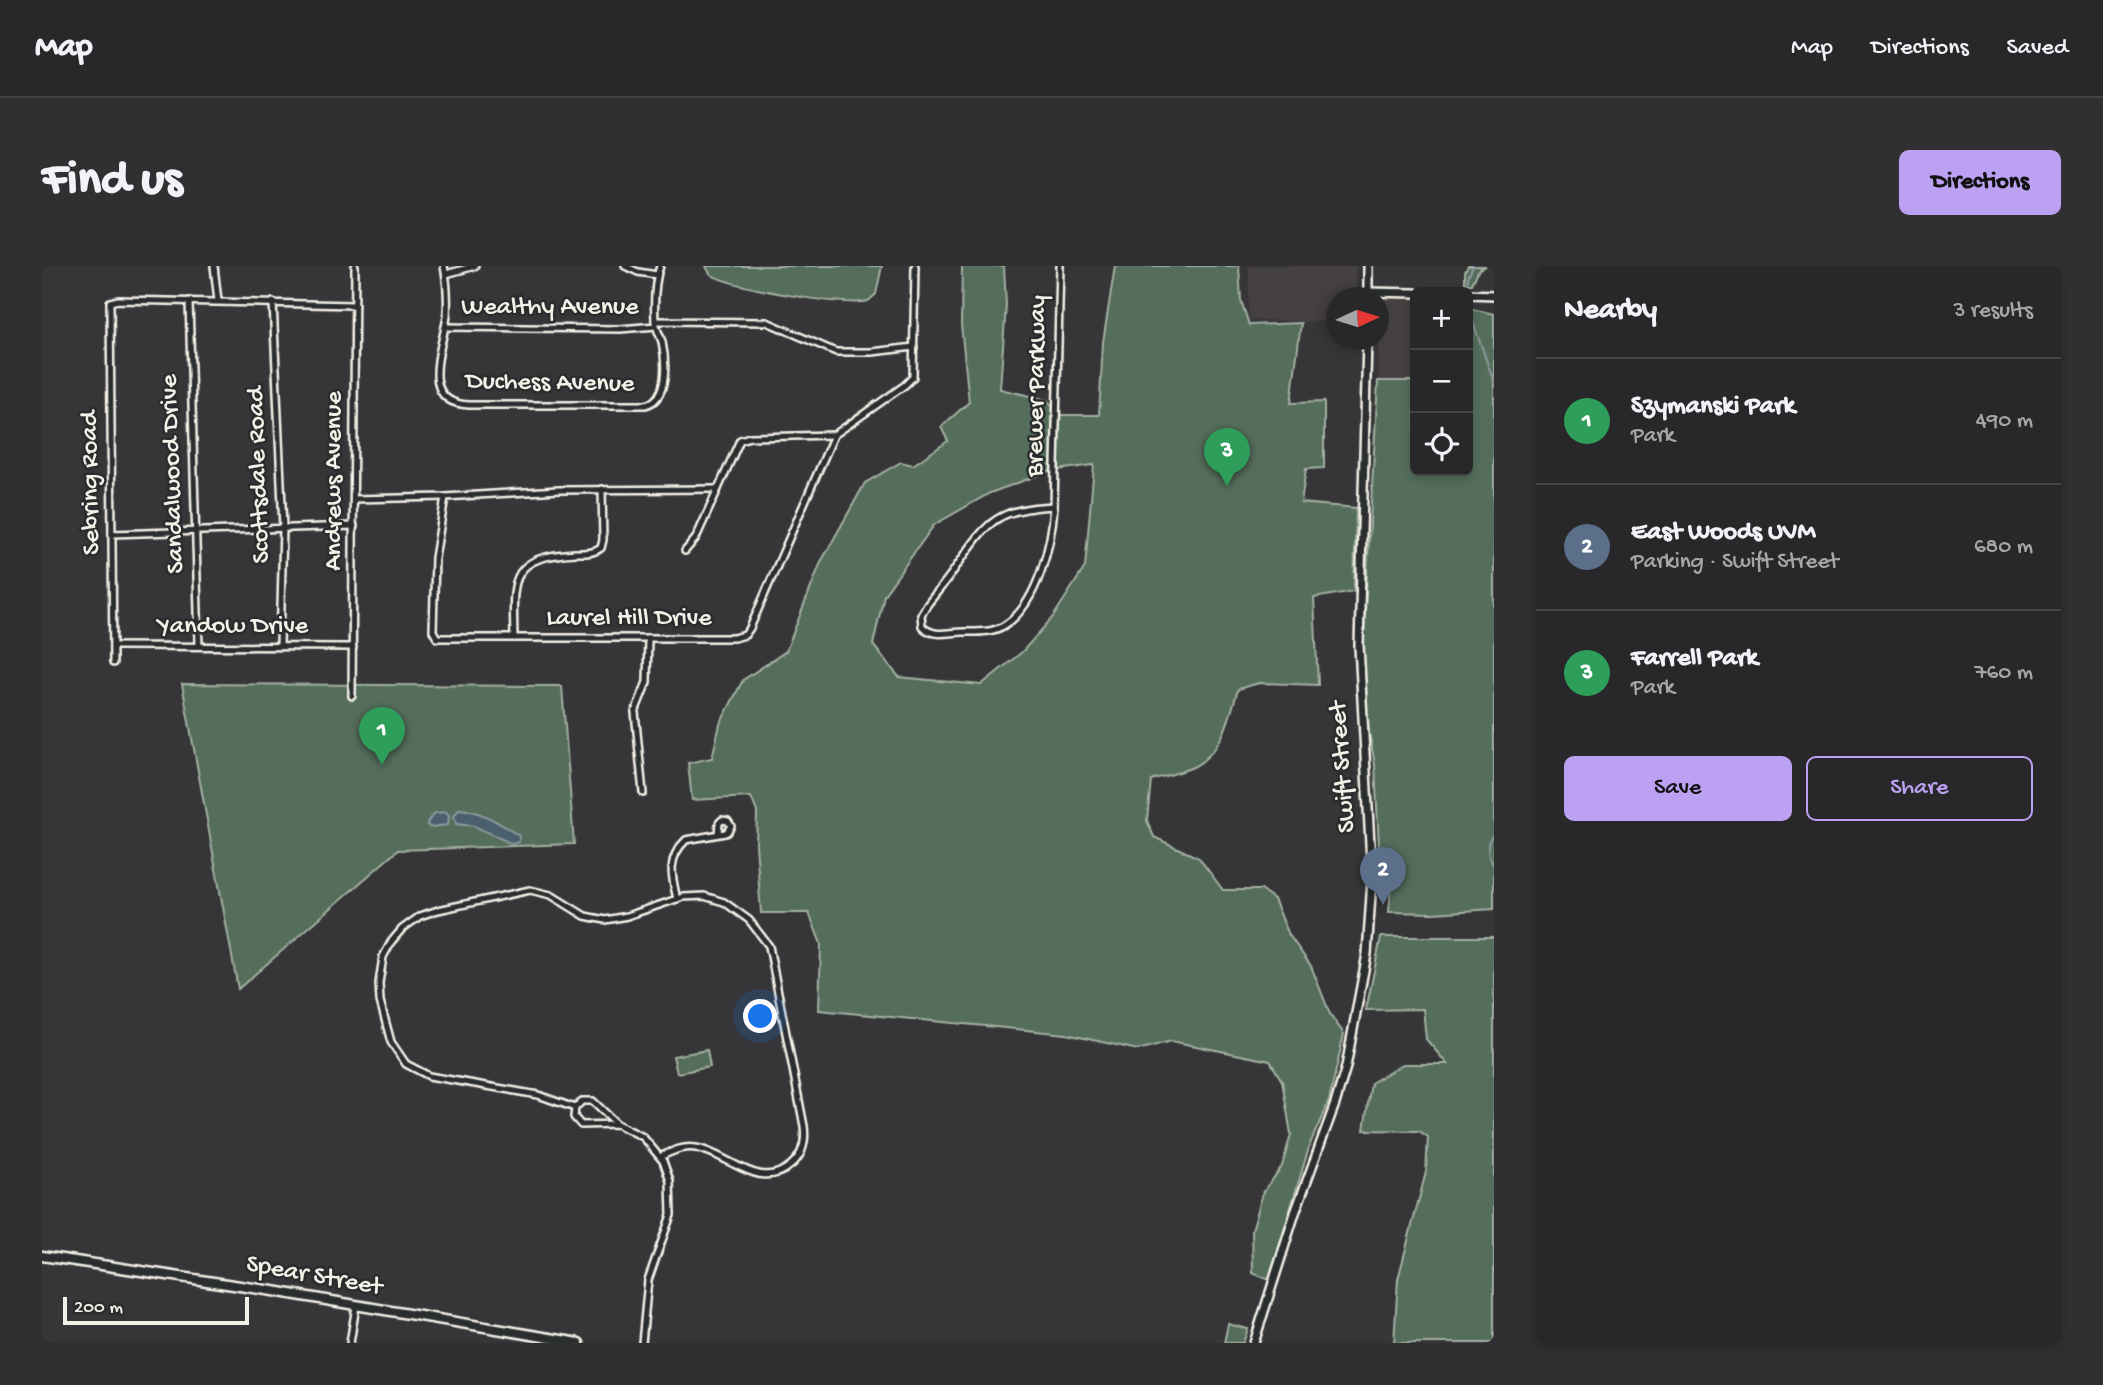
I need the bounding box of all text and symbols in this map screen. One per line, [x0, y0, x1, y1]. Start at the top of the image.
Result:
text: Map [35, 29, 92, 67]
text: Map [1791, 34, 1833, 63]
text: Directions [1871, 34, 1969, 63]
text: Saved [2007, 34, 2068, 63]
button: Directions [1899, 150, 2061, 215]
text: Find us [42, 153, 182, 211]
north arrow [1326, 287, 1389, 350]
map controls [1410, 287, 1473, 476]
button: + [1410, 287, 1473, 350]
street label: Wealthy Avenue [461, 293, 639, 324]
text: Nearby [1564, 294, 1657, 329]
street label: Brewer Parkway [1021, 295, 1055, 478]
text: 3 results [1953, 298, 2033, 325]
button: − [1410, 350, 1473, 413]
street label: Duchess Avenue [463, 367, 635, 401]
street label: Sandalwood Drive [155, 373, 193, 574]
street label: Scottsdale Road [241, 384, 279, 564]
street label: Andrews Avenue [320, 391, 351, 571]
text: Szymanski Park [1631, 392, 1795, 423]
text: 1 [1582, 408, 1592, 435]
text: 490 m [1976, 408, 2033, 435]
street label: Sebring Road [75, 409, 109, 555]
button: locate [1410, 413, 1473, 476]
text: Park [1631, 423, 1675, 450]
pin: 3 [1204, 428, 1250, 486]
text: East Woods UVM [1631, 518, 1816, 549]
text: 2 [1581, 534, 1593, 561]
text: 680 m [1974, 534, 2033, 561]
text: Parking · Swift Street [1631, 549, 1839, 576]
street label: Laurel Hill Drive [546, 604, 712, 635]
street label: Yandow Drive [156, 612, 309, 643]
text: Farrell Park [1631, 644, 1758, 675]
text: 3 [1581, 660, 1593, 687]
text: 760 m [1975, 660, 2033, 687]
text: Park [1631, 675, 1675, 702]
street label: Swift Street [1324, 698, 1364, 834]
pin: 1 [359, 707, 405, 765]
button: Save [1564, 756, 1792, 821]
button: Share [1806, 756, 2033, 821]
pin: 2 [1360, 847, 1406, 905]
your location [743, 999, 777, 1033]
street label: Spear Street [244, 1250, 387, 1305]
scale bar [63, 1294, 248, 1326]
text: 200 m [74, 1297, 123, 1320]

